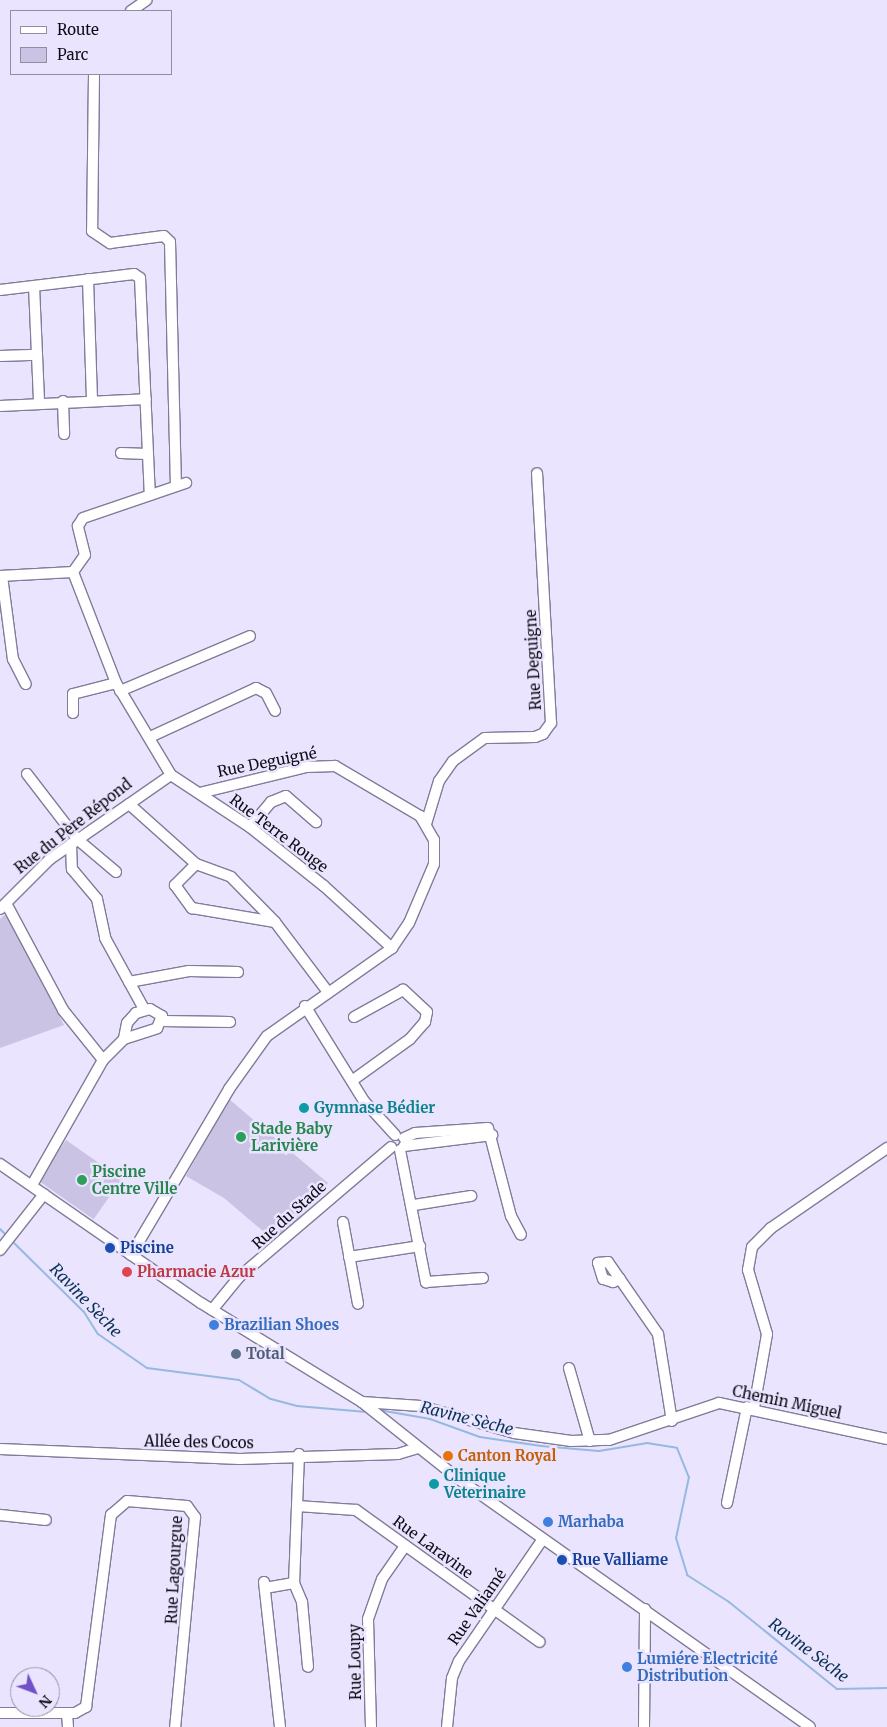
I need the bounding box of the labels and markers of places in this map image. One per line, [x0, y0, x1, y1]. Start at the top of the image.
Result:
place label: Gymnase Bédier [314, 1099, 435, 1117]
marker: Gymnase Bédier [298, 1102, 310, 1114]
place label: Stade Baby Larivière [251, 1119, 332, 1154]
marker: Stade Baby Larivière [235, 1131, 247, 1143]
place label: Piscine Centre Ville [92, 1162, 177, 1197]
marker: Piscine Centre Ville [76, 1174, 88, 1186]
place label: Piscine [120, 1239, 174, 1257]
marker: Piscine [104, 1242, 116, 1254]
place label: Pharmacie Azur [137, 1263, 256, 1281]
marker: Pharmacie Azur [121, 1266, 133, 1278]
place label: Brazilian Shoes [224, 1316, 339, 1334]
marker: Brazilian Shoes [208, 1319, 220, 1331]
place label: Total [246, 1345, 285, 1363]
marker: Total [230, 1348, 242, 1360]
place label: Canton Royal [458, 1447, 556, 1465]
marker: Canton Royal [442, 1450, 454, 1462]
place label: Clinique Veterinaire [444, 1466, 526, 1501]
marker: Clinique Veterinaire [428, 1478, 440, 1490]
place label: Marhaba [558, 1513, 624, 1531]
marker: Marhaba [542, 1516, 554, 1528]
place label: Rue Valliame [572, 1551, 668, 1569]
marker: Rue Valliame [556, 1554, 568, 1566]
place label: Lumiére Electricité Distribution [637, 1649, 778, 1684]
marker: Lumiére Electricité Distribution [621, 1661, 633, 1673]

